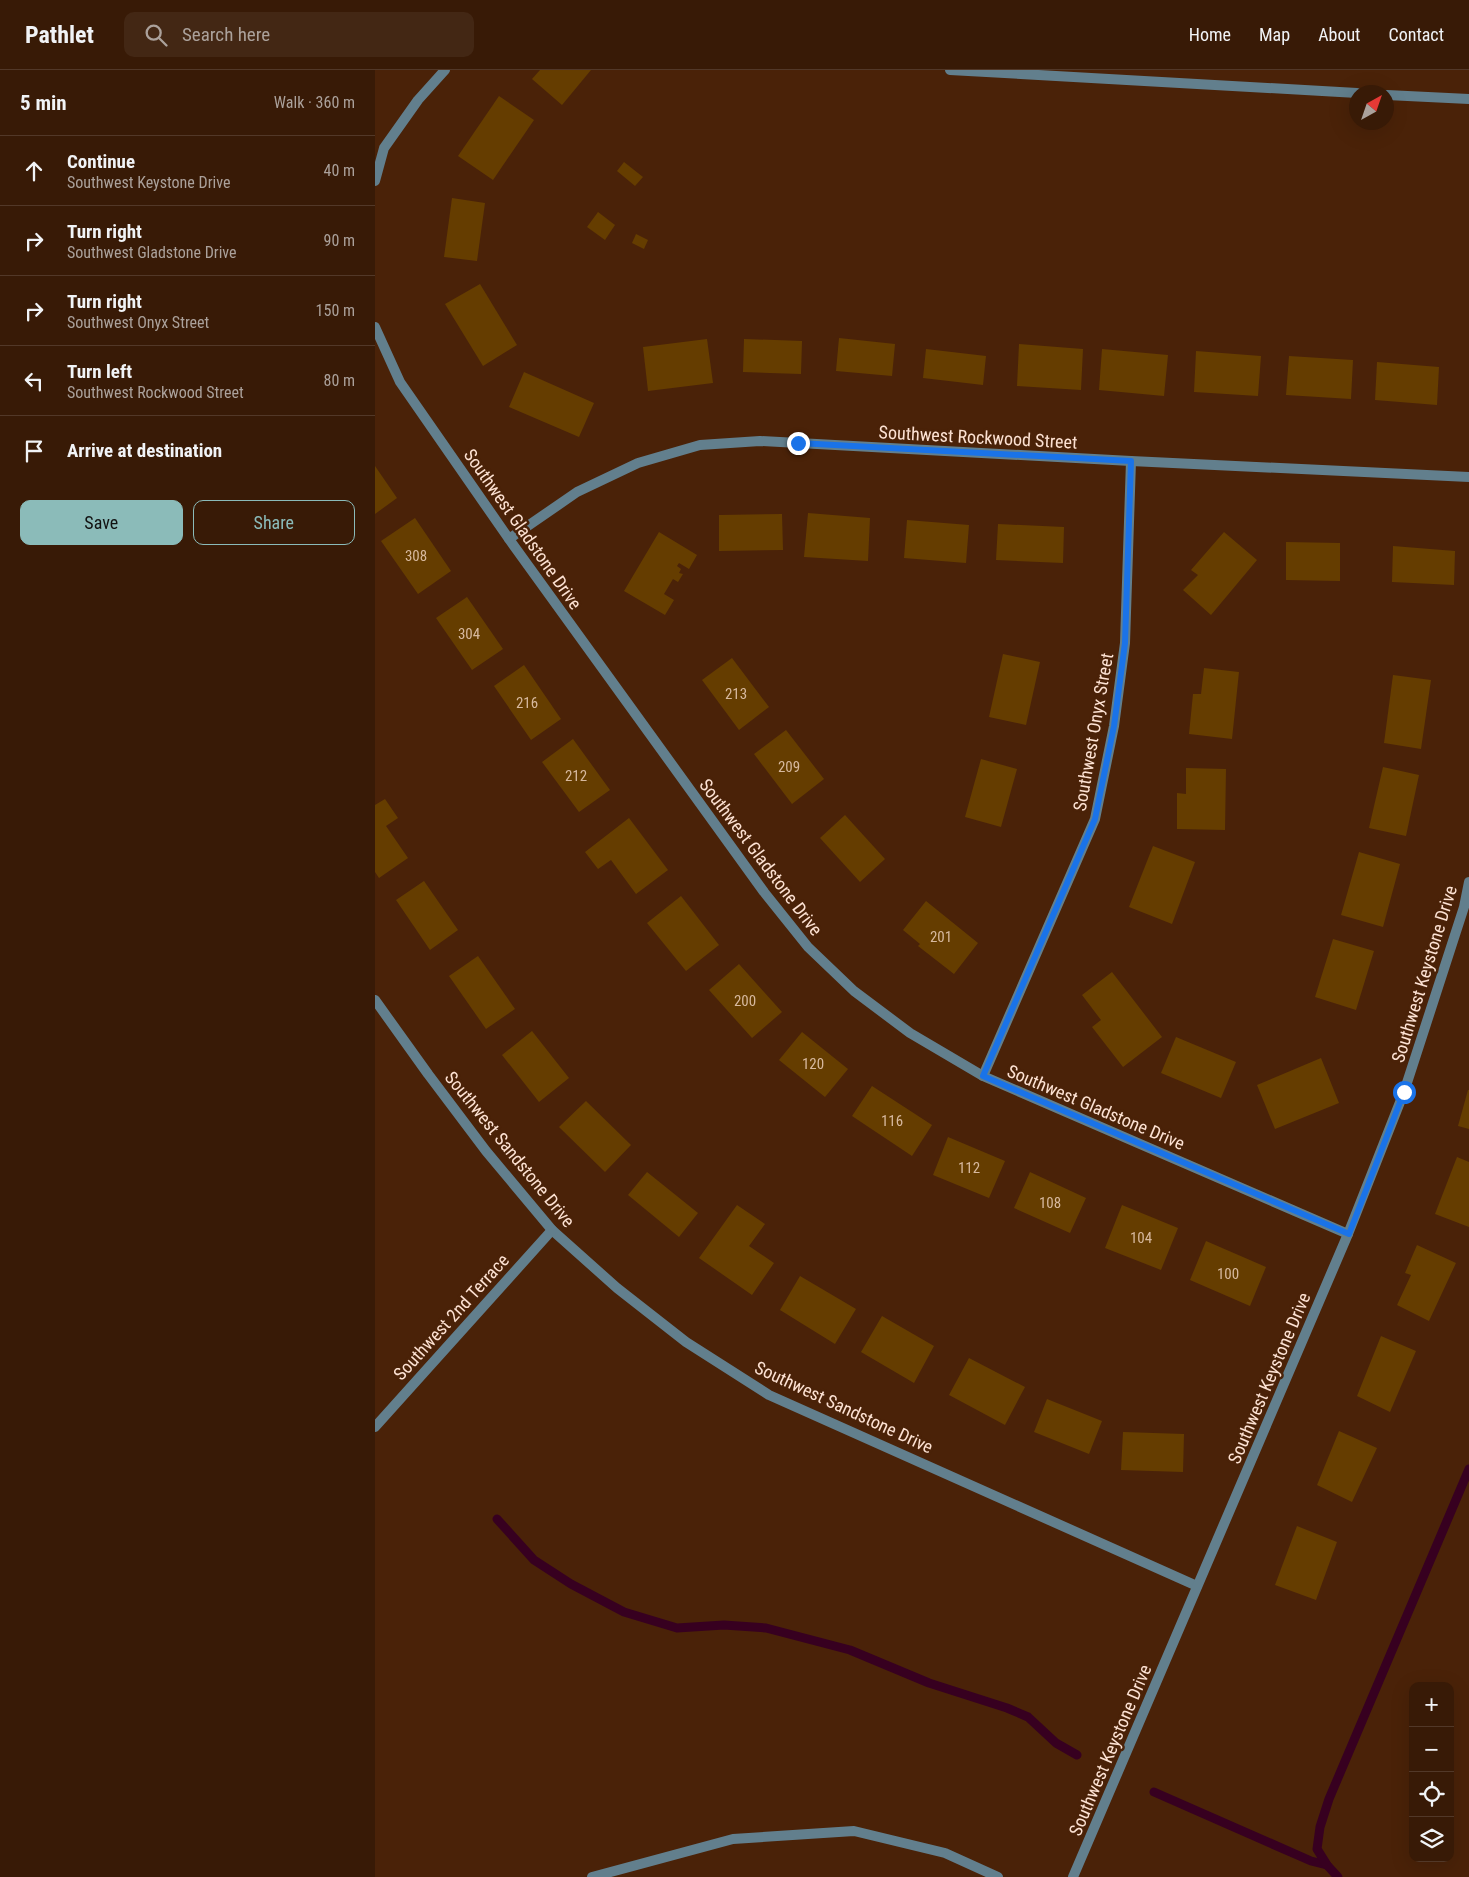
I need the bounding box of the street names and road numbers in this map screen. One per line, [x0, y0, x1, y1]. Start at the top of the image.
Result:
street label: Southwest Rockwood Street [878, 421, 1078, 453]
street label: Southwest Gladstone Drive [460, 445, 586, 613]
street label: Southwest Onyx Street [1069, 651, 1117, 813]
street label: Southwest Gladstone Drive [695, 774, 827, 940]
street label: Southwest Keystone Drive [1387, 883, 1461, 1065]
street label: Southwest Gladstone Drive [1004, 1060, 1188, 1154]
street label: Southwest Sandstone Drive [441, 1067, 579, 1231]
street label: Southwest 2nd Terrace [389, 1250, 513, 1384]
street label: Southwest Keystone Drive [1223, 1289, 1315, 1467]
street label: Southwest Sandstone Drive [752, 1356, 936, 1458]
street label: Southwest Keystone Drive [1064, 1661, 1156, 1839]

